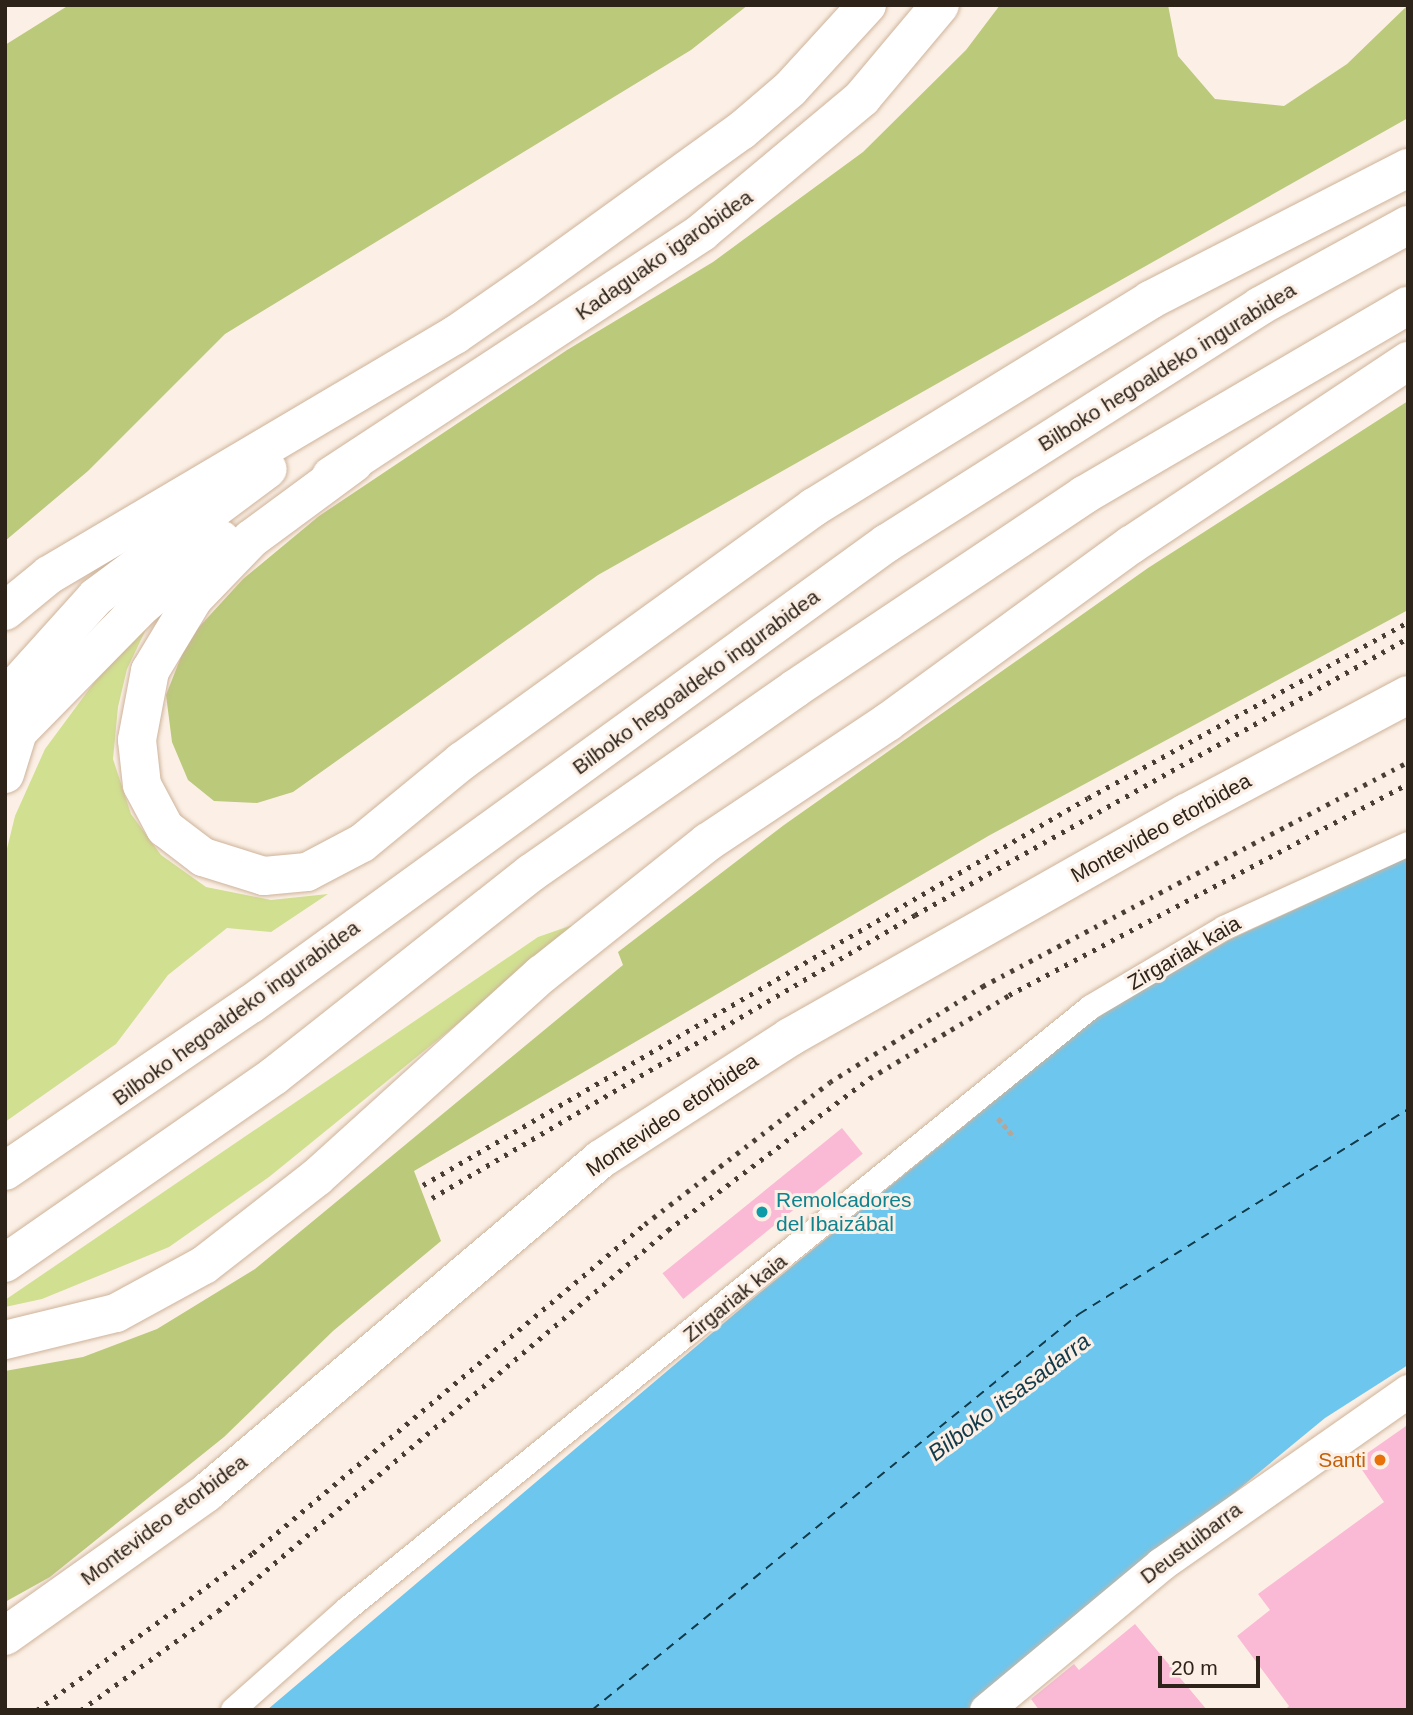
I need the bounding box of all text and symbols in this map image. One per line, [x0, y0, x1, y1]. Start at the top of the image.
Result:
street label: Kadaguako igarobidea [571, 184, 757, 326]
street label: Bilboko hegoaldeko ingurabidea [1034, 277, 1300, 457]
street label: Bilboko hegoaldeko ingurabidea [568, 584, 824, 780]
street label: Montevideo etorbidea [1067, 768, 1255, 888]
street label: Zirgariak kaia [1123, 911, 1245, 995]
street label: Bilboko hegoaldeko ingurabidea [108, 915, 364, 1111]
street label: Montevideo etorbidea [581, 1048, 763, 1182]
place label: Remolcadores del Ibaizábal [776, 1187, 911, 1237]
marker: Remolcadores del Ibaizábal [754, 1204, 770, 1220]
street label: Zirgariak kaia [678, 1249, 792, 1347]
water label: Bilboko itsasadarra [923, 1327, 1095, 1467]
place label: Santi [1318, 1447, 1366, 1473]
street label: Montevideo etorbidea [76, 1449, 252, 1591]
marker: Santi [1372, 1452, 1388, 1468]
street label: Deustuibarra [1135, 1497, 1247, 1589]
scale bar [1161, 1642, 1262, 1686]
text: 20 m [1171, 1656, 1218, 1679]

